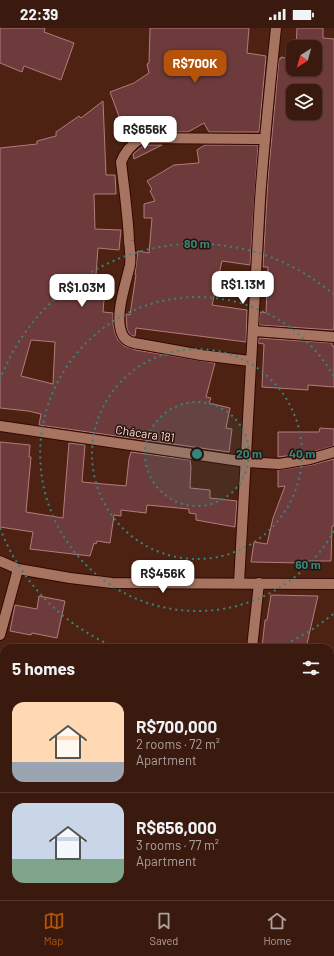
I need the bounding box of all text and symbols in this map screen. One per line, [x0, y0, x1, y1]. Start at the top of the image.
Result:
text: 22:39 [20, 5, 58, 23]
north arrow [286, 40, 322, 76]
map controls [286, 40, 322, 120]
pin: R$700K [162, 50, 228, 84]
text: R$700K [173, 55, 217, 71]
button: layers [286, 84, 322, 120]
pin: R$656K [112, 116, 178, 150]
text: R$656K [123, 121, 167, 137]
text: 80 m [184, 236, 210, 250]
pin: R$1.13M [206, 271, 280, 305]
pin: R$1.03M [45, 274, 119, 308]
text: R$1.13M [221, 276, 265, 292]
text: R$1.03M [59, 279, 105, 295]
street label: Chácara 181 [115, 422, 176, 444]
text: 20 m [236, 446, 262, 460]
text: 40 m [289, 446, 315, 460]
centre of rings [190, 447, 204, 461]
text: 60 m [295, 557, 321, 571]
pin: R$456K [130, 560, 196, 594]
text: R$456K [140, 565, 186, 581]
icon: filters [300, 657, 322, 679]
text: 5 homes [12, 658, 75, 678]
text: R$700,000 [136, 716, 217, 736]
icon: home [44, 718, 92, 766]
text: 2 rooms · 72 m² [136, 736, 220, 752]
text: Apartment [136, 752, 197, 768]
text: R$656,000 [136, 817, 217, 837]
icon: home [44, 819, 92, 867]
text: 3 rooms · 77 m² [136, 837, 219, 853]
text: Apartment [136, 853, 197, 869]
tab: Map [43, 910, 65, 947]
tab: Saved [150, 910, 178, 947]
tab: Home [263, 910, 291, 947]

